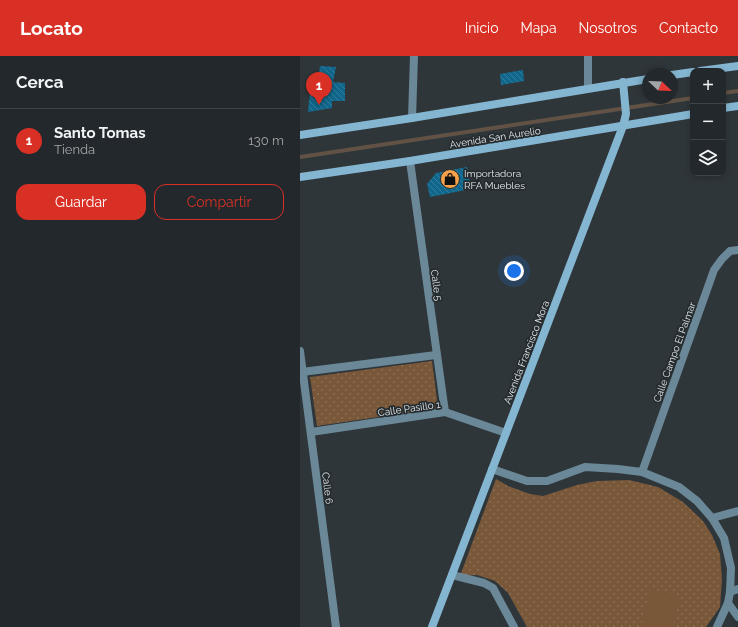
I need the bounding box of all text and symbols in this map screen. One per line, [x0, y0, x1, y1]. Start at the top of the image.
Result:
text: Locato [20, 17, 83, 39]
text: Inicio [465, 20, 498, 36]
text: Mapa [520, 20, 557, 36]
text: Nosotros [579, 20, 637, 36]
text: Contacto [659, 20, 718, 36]
north arrow [642, 68, 678, 104]
map controls [690, 68, 726, 176]
button: + [690, 68, 726, 104]
text: Cerca [16, 72, 64, 92]
pin: 1 [306, 72, 332, 105]
button: − [690, 104, 726, 140]
text: Santo Tomas [54, 124, 146, 142]
street label: Avenida San Aurelio [449, 125, 541, 150]
text: 1 [26, 133, 32, 148]
text: 130 m [248, 133, 284, 148]
button: layers [690, 140, 726, 176]
text: Tienda [54, 142, 95, 157]
shop icon: Importadora RFA Muebles [439, 168, 461, 190]
place label: Importadora RFA Muebles [464, 168, 525, 191]
button: Guardar [16, 184, 146, 220]
button: Compartir [154, 184, 284, 220]
your location [504, 261, 524, 281]
street label: Calle 5 [429, 269, 444, 302]
street label: Avenida Francisco Mora [502, 299, 551, 405]
street label: Calle Campo El Palmar [651, 300, 698, 404]
street label: Calle Pasillo 1 [377, 399, 442, 418]
street label: Calle 6 [320, 471, 335, 505]

